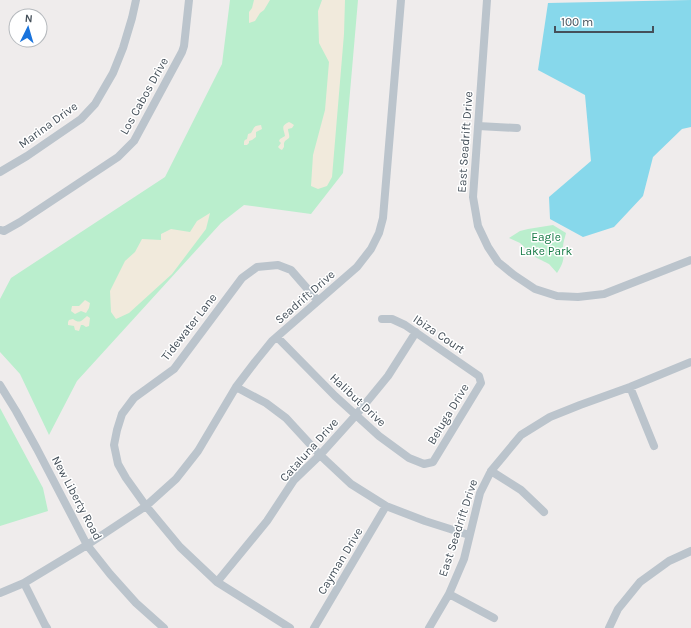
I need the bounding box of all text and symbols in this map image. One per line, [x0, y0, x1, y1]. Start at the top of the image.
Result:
north arrow [8, 8, 48, 48]
scale bar [555, 8, 653, 34]
text: N [24, 12, 33, 25]
text: 100 m [561, 15, 593, 29]
street label: Los Cabos Drive [117, 55, 171, 137]
street label: East Seadrift Drive [454, 91, 476, 193]
street label: Marina Drive [16, 99, 80, 151]
park label: Eagle Lake Park [520, 230, 572, 258]
street label: Seadrift Drive [272, 267, 338, 327]
street label: Tidewater Lane [158, 291, 220, 363]
street label: Ibiza Court [411, 312, 468, 357]
street label: Halibut Drive [327, 371, 389, 429]
street label: Beluga Drive [424, 381, 472, 447]
street label: Cataluna Drive [277, 415, 341, 485]
street label: New Liberty Road [49, 454, 105, 542]
street label: East Seadrift Drive [436, 478, 480, 578]
street label: Cayman Drive [315, 525, 365, 597]

